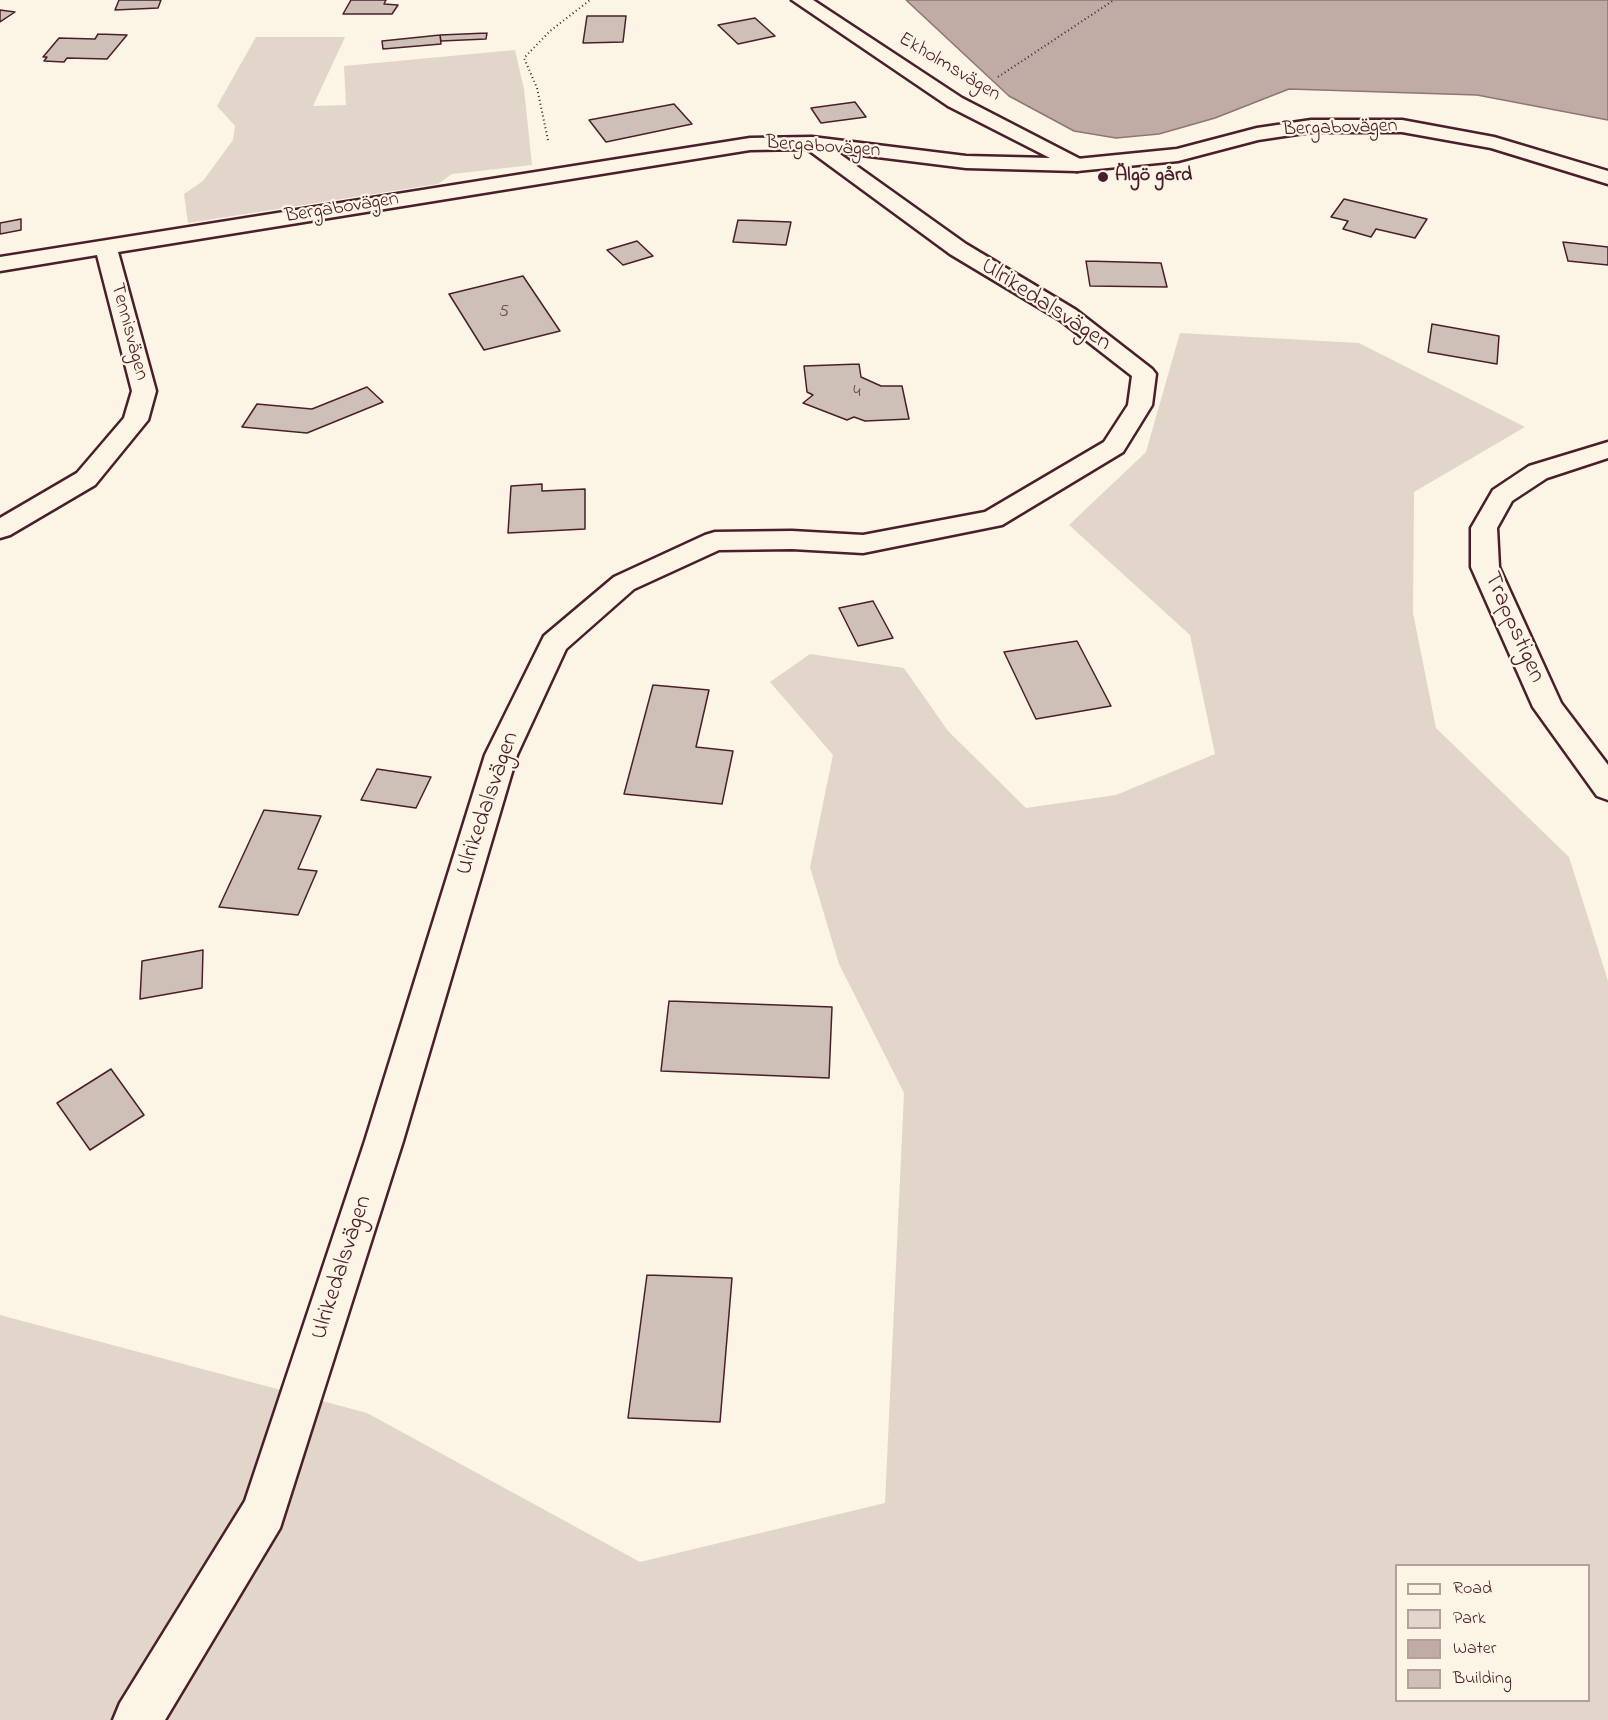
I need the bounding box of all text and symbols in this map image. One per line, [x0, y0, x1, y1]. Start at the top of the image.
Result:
street label: Ekholmsvägen [894, 28, 1004, 108]
street label: Bergabovägen [1282, 115, 1398, 143]
street label: Bergabovägen [765, 132, 881, 164]
place label: Älgö gård [1115, 165, 1192, 189]
marker: Älgö gård [1096, 170, 1110, 184]
street label: Bergabovägen [283, 188, 401, 230]
street label: Ulrikedalsvägen [974, 253, 1116, 359]
street label: Tennisvägen [104, 281, 152, 383]
house number: 5 [499, 302, 509, 324]
house number: 4 [853, 382, 861, 404]
street label: Trappstigen [1476, 568, 1550, 688]
street label: Ulrikedalsvägen [451, 729, 527, 879]
street label: Ulrikedalsvägen [306, 1192, 380, 1344]
legend [1395, 1564, 1590, 1702]
text: Road [1453, 1576, 1492, 1602]
text: Park [1453, 1606, 1486, 1632]
text: Water [1453, 1636, 1496, 1662]
text: Building [1453, 1666, 1512, 1692]

